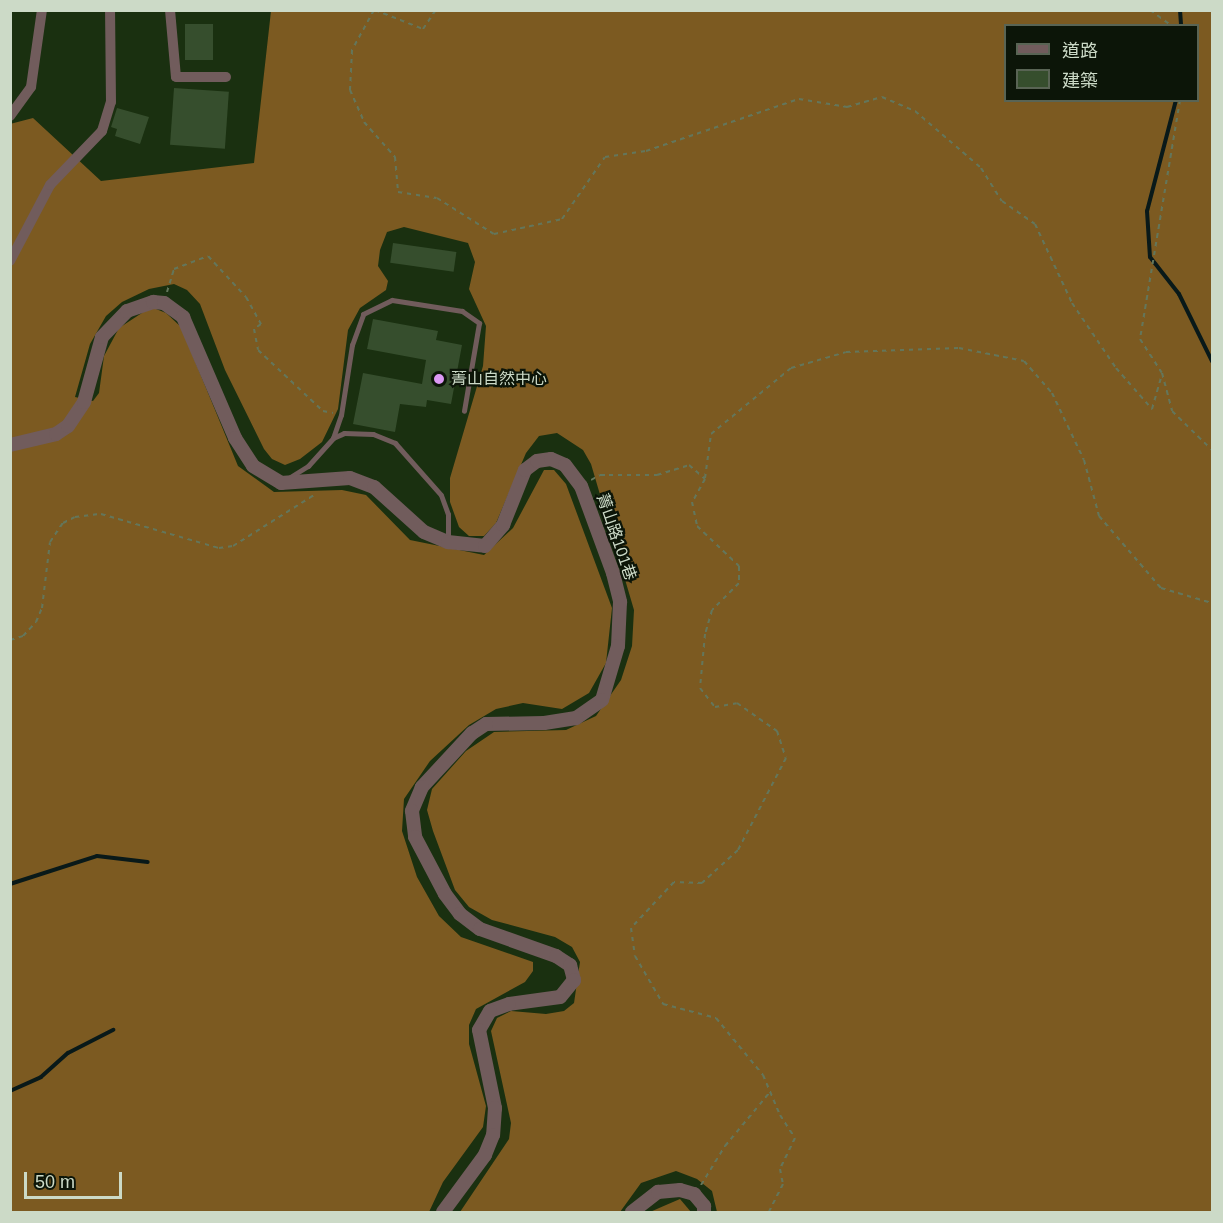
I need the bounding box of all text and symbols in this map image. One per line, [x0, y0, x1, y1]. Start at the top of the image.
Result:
legend [1004, 24, 1199, 102]
text: 道路 [1062, 41, 1098, 61]
text: 建築 [1062, 71, 1098, 91]
place label: 菁山自然中心 [451, 369, 547, 389]
marker: 菁山自然中心 [432, 372, 446, 386]
street label: 菁山路101巷 [592, 491, 640, 583]
scale bar [27, 1160, 124, 1198]
text: 50 m [35, 1172, 75, 1192]

